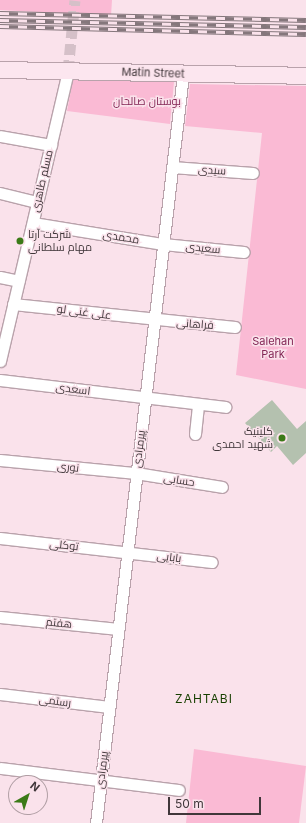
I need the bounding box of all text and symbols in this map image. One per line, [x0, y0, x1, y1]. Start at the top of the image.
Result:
street label: Matin Street [121, 65, 185, 81]
park label: بوستان صالحان [113, 94, 181, 108]
street label: مسلم طاهری [28, 149, 56, 213]
street label: سیدی [198, 162, 226, 178]
place label: شرکت آرتا مهام سلطانی [28, 228, 92, 254]
street label: محمدی [102, 228, 140, 246]
marker: شرکت آرتا مهام سلطانی [15, 236, 25, 246]
street label: سعیدی [185, 240, 221, 256]
street label: علی غنی لو [56, 302, 112, 322]
street label: فراهانی [176, 316, 214, 332]
park label: Salehan Park [252, 335, 294, 361]
street label: اسعدی [55, 380, 91, 398]
place label: کلینیک شهید احمدی [212, 425, 273, 451]
street label: پیرمرادی [130, 429, 148, 469]
marker: کلینیک شهید احمدی [276, 432, 288, 444]
street label: نوری [56, 459, 80, 475]
street label: حسابی [162, 471, 196, 489]
street label: توکلی [49, 537, 79, 553]
street label: بابایی [156, 549, 182, 565]
street label: هفتم [45, 615, 73, 631]
street label: رستمی [38, 692, 72, 710]
district label: ZAHTABI [175, 692, 233, 706]
street label: پیرمرادی [93, 750, 111, 790]
north arrow [8, 775, 48, 815]
text: N [27, 778, 43, 795]
scale bar [170, 789, 263, 815]
text: 50 m [175, 796, 204, 811]

